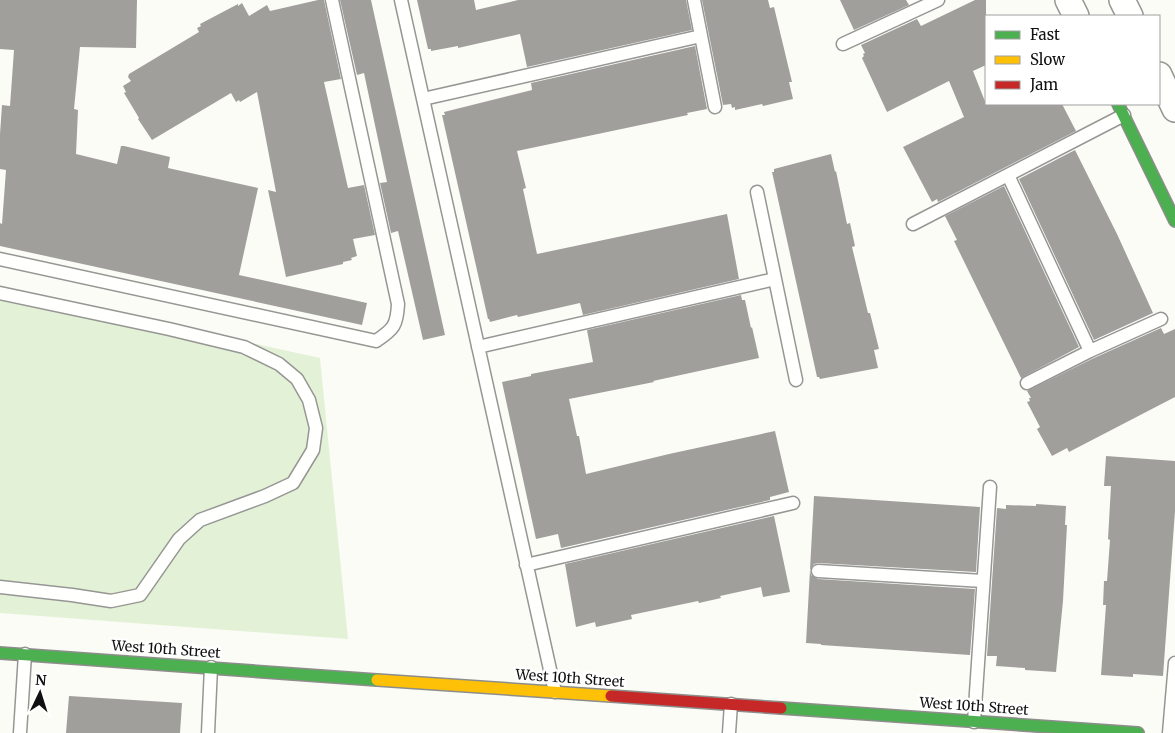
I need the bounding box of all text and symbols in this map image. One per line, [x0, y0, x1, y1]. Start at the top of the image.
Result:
legend [985, 15, 1160, 105]
text: Fast [1030, 25, 1060, 44]
text: Slow [1030, 50, 1065, 69]
text: Jam [1029, 75, 1058, 94]
street label: West 10th Street [110, 636, 222, 662]
street label: West 10th Street [514, 665, 626, 691]
north arrow [15, 668, 65, 718]
text: N [35, 671, 47, 689]
street label: West 10th Street [918, 693, 1030, 719]

